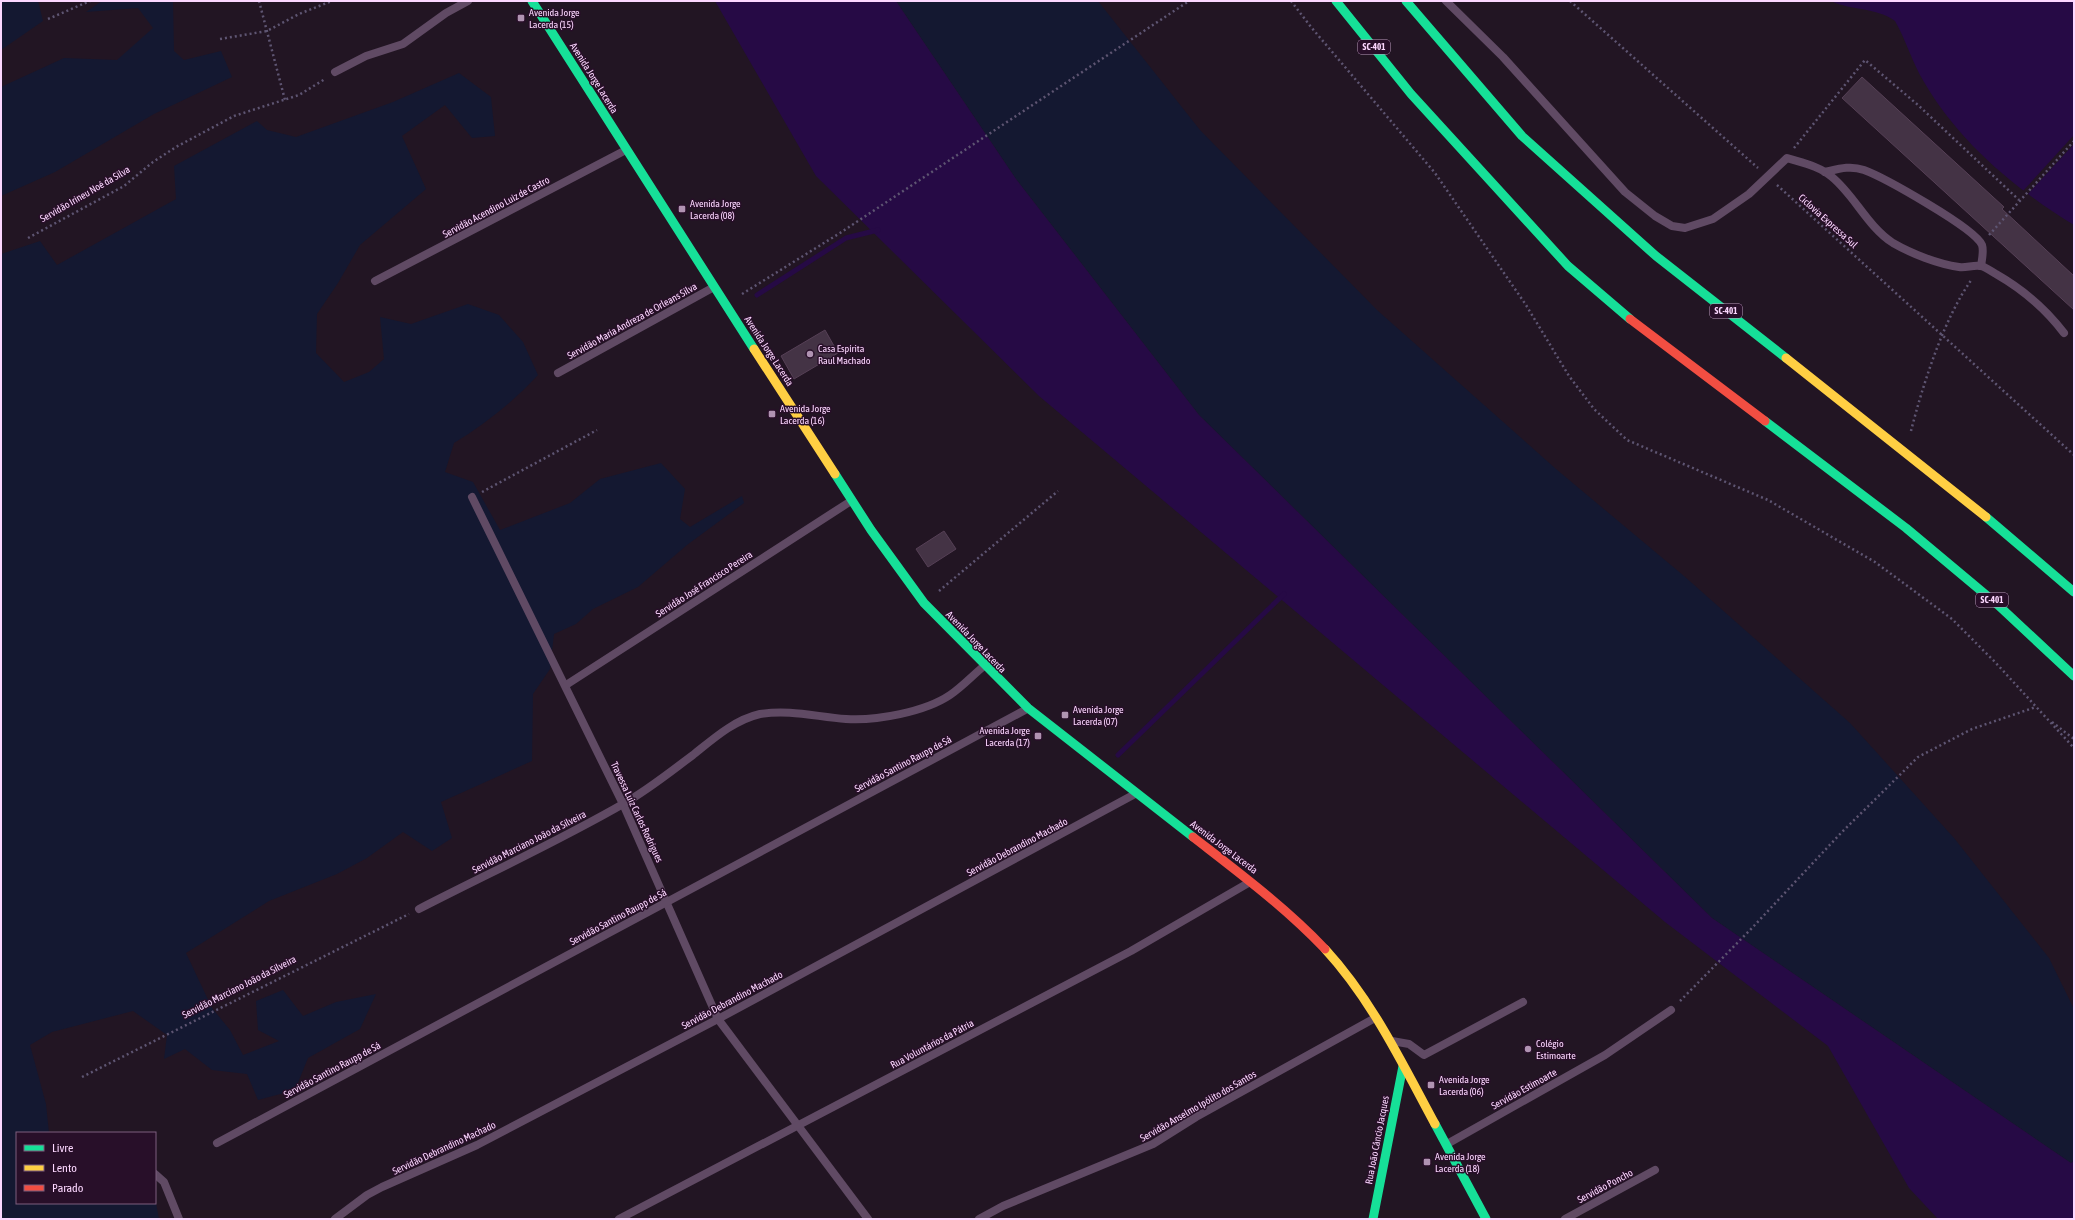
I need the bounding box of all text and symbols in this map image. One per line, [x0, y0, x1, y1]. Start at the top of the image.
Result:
place label: Avenida Jorge Lacerda (15) [529, 7, 580, 30]
marker: Avenida Jorge Lacerda (15) [516, 13, 526, 23]
road number: SC-401 [1358, 40, 1390, 54]
street label: Avenida Jorge Lacerda [568, 41, 620, 116]
street label: Servidão Irineu Noé da Silva [38, 164, 132, 224]
street label: Servidão Acendino Luiz de Castro [441, 174, 552, 240]
street label: Ciclovia Expressa Sul [1796, 192, 1860, 251]
place label: Avenida Jorge Lacerda (08) [690, 198, 741, 221]
marker: Avenida Jorge Lacerda (08) [677, 204, 687, 214]
street label: Servidão Maria Andreza de Orleans Silva [565, 281, 699, 361]
road number: SC-401 [1710, 304, 1742, 318]
street label: Avenida Jorge Lacerda [742, 314, 796, 388]
place label: Casa Espírita Raul Machado [818, 343, 871, 366]
marker: Casa Espírita Raul Machado [805, 349, 815, 359]
place label: Avenida Jorge Lacerda (16) [780, 403, 831, 426]
marker: Avenida Jorge Lacerda (16) [767, 409, 777, 419]
street label: Servidão José Francisco Pereira [654, 548, 755, 619]
road number: SC-401 [1976, 593, 2008, 607]
street label: Avenida Jorge Lacerda [944, 609, 1008, 675]
place label: Avenida Jorge Lacerda (07) [1073, 704, 1124, 727]
marker: Avenida Jorge Lacerda (07) [1060, 710, 1070, 720]
place label: Avenida Jorge Lacerda (17) [979, 725, 1030, 748]
marker: Avenida Jorge Lacerda (17) [1033, 731, 1043, 741]
street label: Servidão Santino Raupp de Sá [853, 734, 954, 794]
street label: Travessa Luiz Carlos Rodrigues [609, 760, 665, 865]
street label: Servidão Marciano João da Silveira [470, 808, 588, 876]
street label: Servidão Debrandino Machado [965, 816, 1070, 878]
street label: Avenida Jorge Lacerda [1188, 818, 1260, 876]
street label: Servidão Santino Raupp de Sá [568, 887, 669, 947]
street label: Servidão Marciano João da Silveira [180, 953, 298, 1021]
street label: Servidão Debrandino Machado [680, 969, 785, 1031]
street label: Rua Voluntários da Pátria [888, 1017, 976, 1071]
place label: Colégio Estimoarte [1536, 1038, 1576, 1061]
street label: Servidão Santino Raupp de Sá [282, 1040, 383, 1100]
marker: Colégio Estimoarte [1523, 1044, 1533, 1054]
street label: Servidão Estimoarte [1489, 1066, 1559, 1112]
street label: Servidão Anselmo Ipólito dos Santos [1138, 1068, 1258, 1144]
place label: Avenida Jorge Lacerda (06) [1439, 1074, 1490, 1097]
marker: Avenida Jorge Lacerda (06) [1426, 1080, 1436, 1090]
street label: Rua João Câncio Jacques [1363, 1094, 1391, 1185]
street label: Servidão Debrandino Machado [391, 1119, 498, 1177]
legend [16, 1132, 156, 1204]
text: Livre [52, 1141, 73, 1155]
place label: Avenida Jorge Lacerda (18) [1435, 1151, 1486, 1174]
marker: Avenida Jorge Lacerda (18) [1422, 1157, 1432, 1167]
text: Lento [52, 1161, 77, 1175]
street label: Servidão Poncho [1575, 1167, 1635, 1205]
text: Parado [52, 1181, 84, 1195]

